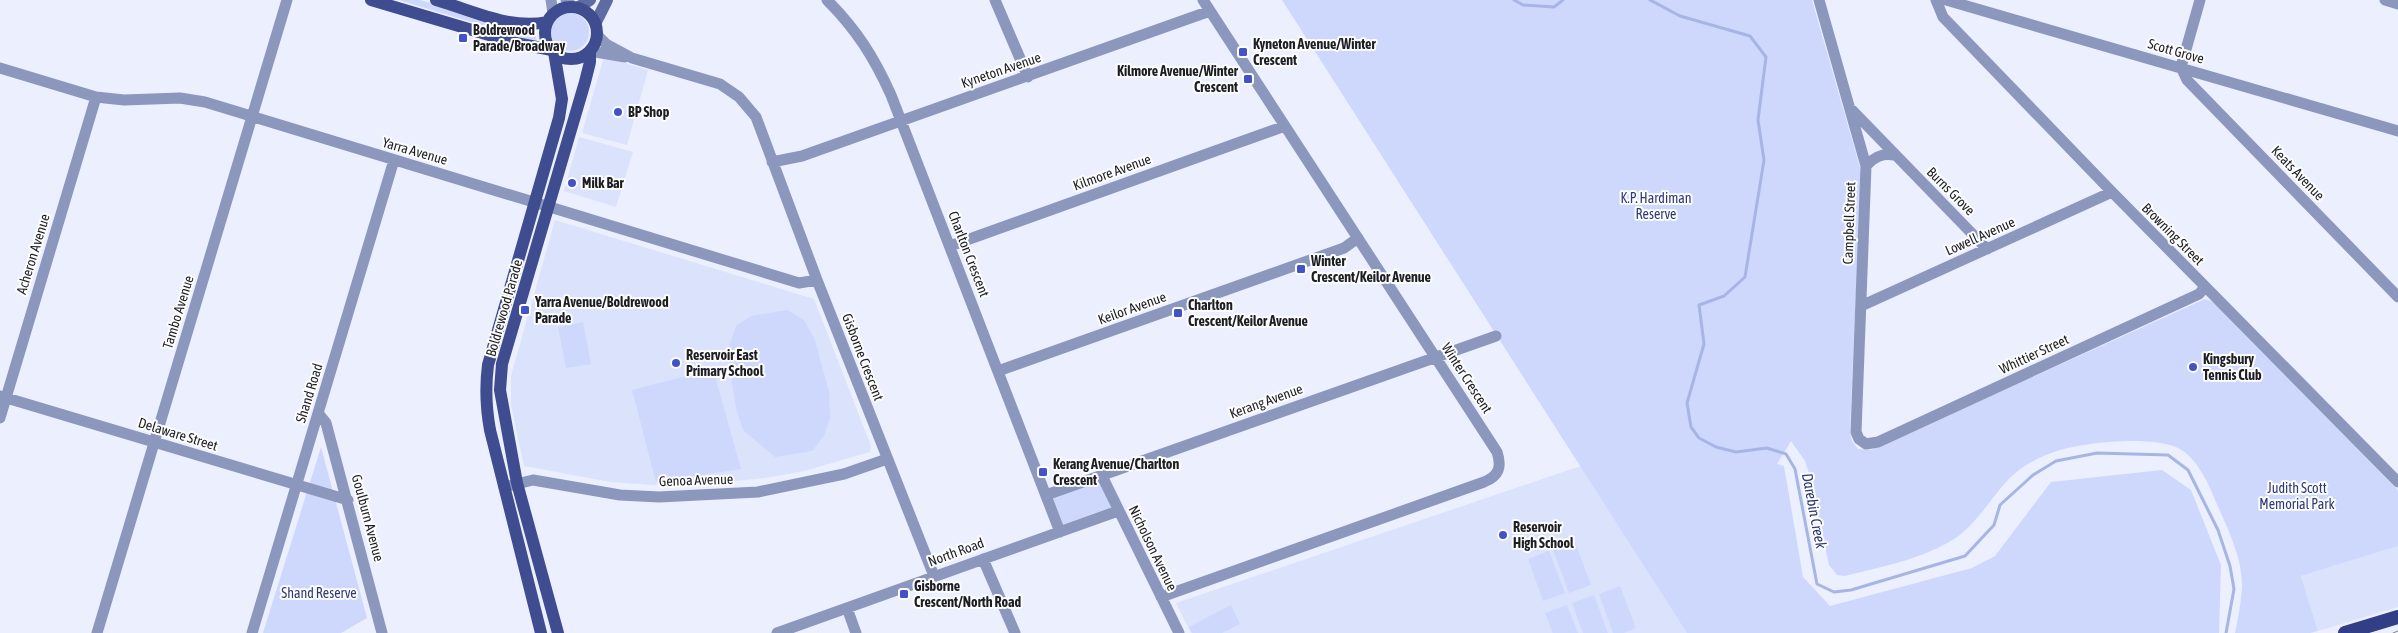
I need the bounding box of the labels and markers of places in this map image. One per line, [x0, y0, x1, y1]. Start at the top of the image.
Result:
place label: Boldrewood Parade/Broadway [473, 22, 565, 54]
marker: Boldrewood Parade/Broadway [457, 32, 469, 44]
place label: Kyneton Avenue/Winter Crescent [1253, 36, 1376, 68]
marker: Kyneton Avenue/Winter Crescent [1237, 46, 1249, 58]
place label: Kilmore Avenue/Winter Crescent [1117, 63, 1239, 95]
marker: Kilmore Avenue/Winter Crescent [1242, 73, 1254, 85]
place label: BP Shop [628, 104, 670, 120]
marker: BP Shop [612, 106, 624, 118]
place label: Milk Bar [582, 175, 625, 191]
marker: Milk Bar [566, 177, 578, 189]
place label: Winter Crescent/Keilor Avenue [1310, 253, 1431, 285]
marker: Winter Crescent/Keilor Avenue [1295, 263, 1307, 275]
place label: Yarra Avenue/Boldrewood Parade [534, 294, 669, 326]
place label: Charlton Crescent/Keilor Avenue [1188, 297, 1308, 329]
marker: Yarra Avenue/Boldrewood Parade [519, 304, 531, 316]
marker: Charlton Crescent/Keilor Avenue [1172, 307, 1184, 319]
place label: Reservoir East Primary School [686, 347, 764, 379]
place label: Kingsbury Tennis Club [2203, 351, 2262, 383]
marker: Reservoir East Primary School [670, 357, 682, 369]
marker: Kingsbury Tennis Club [2187, 361, 2199, 373]
place label: Kerang Avenue/Charlton Crescent [1053, 456, 1179, 488]
marker: Kerang Avenue/Charlton Crescent [1037, 466, 1049, 478]
place label: Reservoir High School [1513, 519, 1574, 551]
marker: Reservoir High School [1497, 529, 1509, 541]
place label: Gisborne Crescent/North Road [914, 578, 1021, 610]
marker: Gisborne Crescent/North Road [898, 588, 910, 600]

